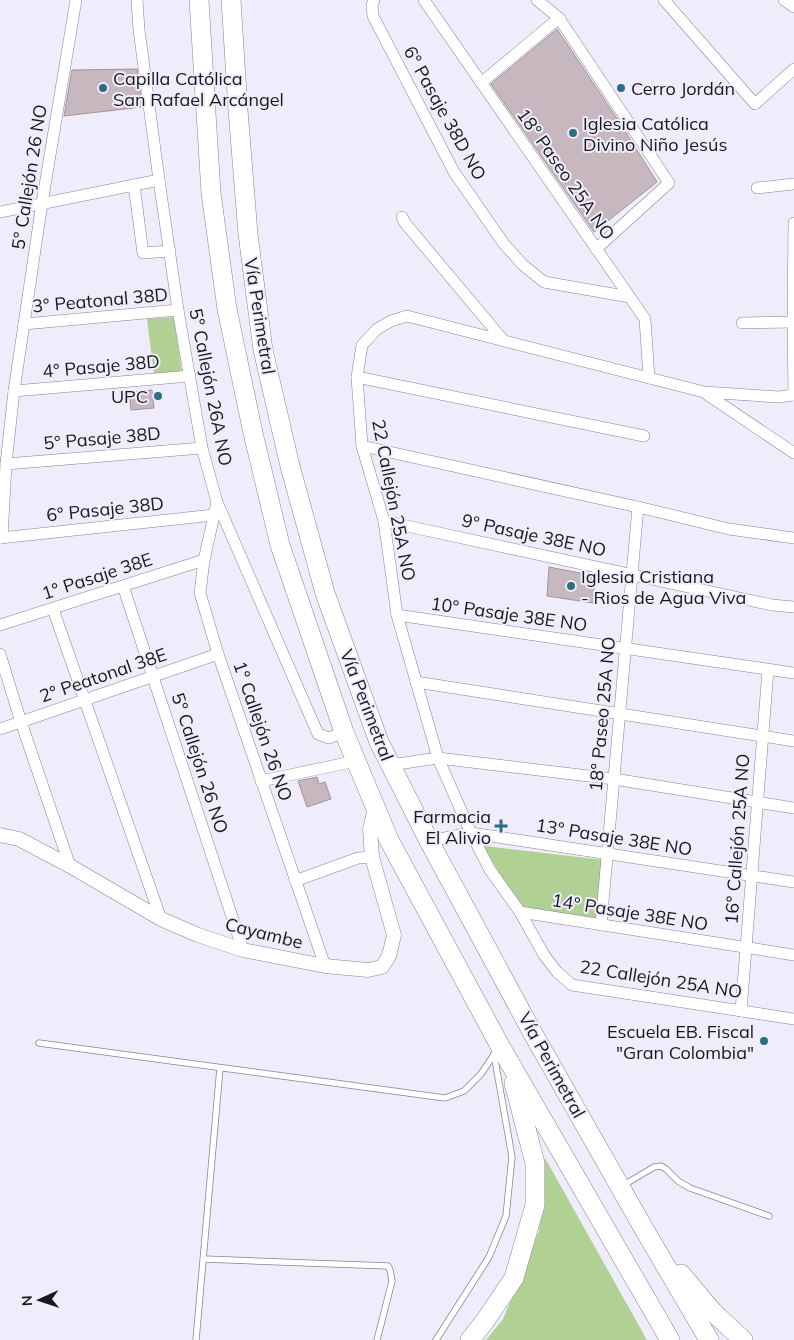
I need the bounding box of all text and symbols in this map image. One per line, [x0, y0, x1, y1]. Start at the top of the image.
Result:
street label: 6° Pasaje 38D NO [399, 42, 491, 184]
place label: Capilla Católica San Rafael Arcángel [113, 67, 284, 111]
place label: Cerro Jordán [631, 77, 735, 100]
marker: Capilla Católica San Rafael Arcángel [97, 82, 109, 94]
marker: Cerro Jordán [615, 82, 627, 94]
street label: 5° Callejón 26 NO [6, 103, 52, 251]
street label: 18° Paseo 25A NO [512, 104, 620, 244]
place label: Iglesia Católica Divino Niño Jesús [583, 112, 727, 156]
marker: Iglesia Católica Divino Niño Jesús [567, 127, 579, 139]
street label: Vía Perimetral [239, 256, 281, 376]
street label: 3° Peatonal 38D [31, 283, 169, 317]
street label: 5° Callejón 26A NO [184, 306, 238, 468]
street label: 4° Pasaje 38D [41, 349, 161, 383]
place label: UPC [111, 385, 148, 408]
marker: UPC [152, 390, 164, 402]
street label: 22 Callejón 25A NO [367, 417, 421, 583]
street label: 5° Pasaje 38D [42, 421, 162, 455]
street label: 6° Pasaje 38D [45, 491, 165, 527]
street label: 9° Pasaje 38E NO [460, 508, 608, 562]
street label: 1° Pasaje 38E [39, 547, 155, 605]
place label: Iglesia Cristiana - Rios de Agua Viva [581, 565, 746, 609]
marker: Iglesia Cristiana - Rios de Agua Viva [565, 580, 577, 592]
street label: 10° Pasaje 38E NO [429, 592, 589, 636]
street label: 18° Paseo 25A NO [584, 635, 620, 793]
street label: 2° Peatonal 38E [36, 642, 170, 708]
street label: Vía Perimetral [335, 646, 399, 764]
street label: 1° Callejón 26 NO [228, 658, 298, 804]
street label: 5° Callejón 26 NO [166, 690, 234, 836]
street label: 16° Callejón 25A NO [720, 753, 754, 925]
place label: Farmacia El Alivio [413, 805, 491, 849]
street label: 13° Pasaje 38E NO [534, 813, 694, 861]
marker: Farmacia El Alivio [495, 820, 507, 832]
street label: 14° Pasaje 38E NO [550, 888, 710, 936]
street label: Cayambe [223, 912, 305, 954]
street label: 22 Callejón 25A NO [578, 955, 744, 1003]
street label: Vía Perimetral [513, 1008, 591, 1122]
place label: Escuela EB. Fiscal "Gran Colombia" [607, 1020, 754, 1064]
marker: Escuela EB. Fiscal "Gran Colombia" [758, 1035, 770, 1047]
north arrow [15, 1275, 65, 1325]
text: N [18, 1295, 36, 1306]

